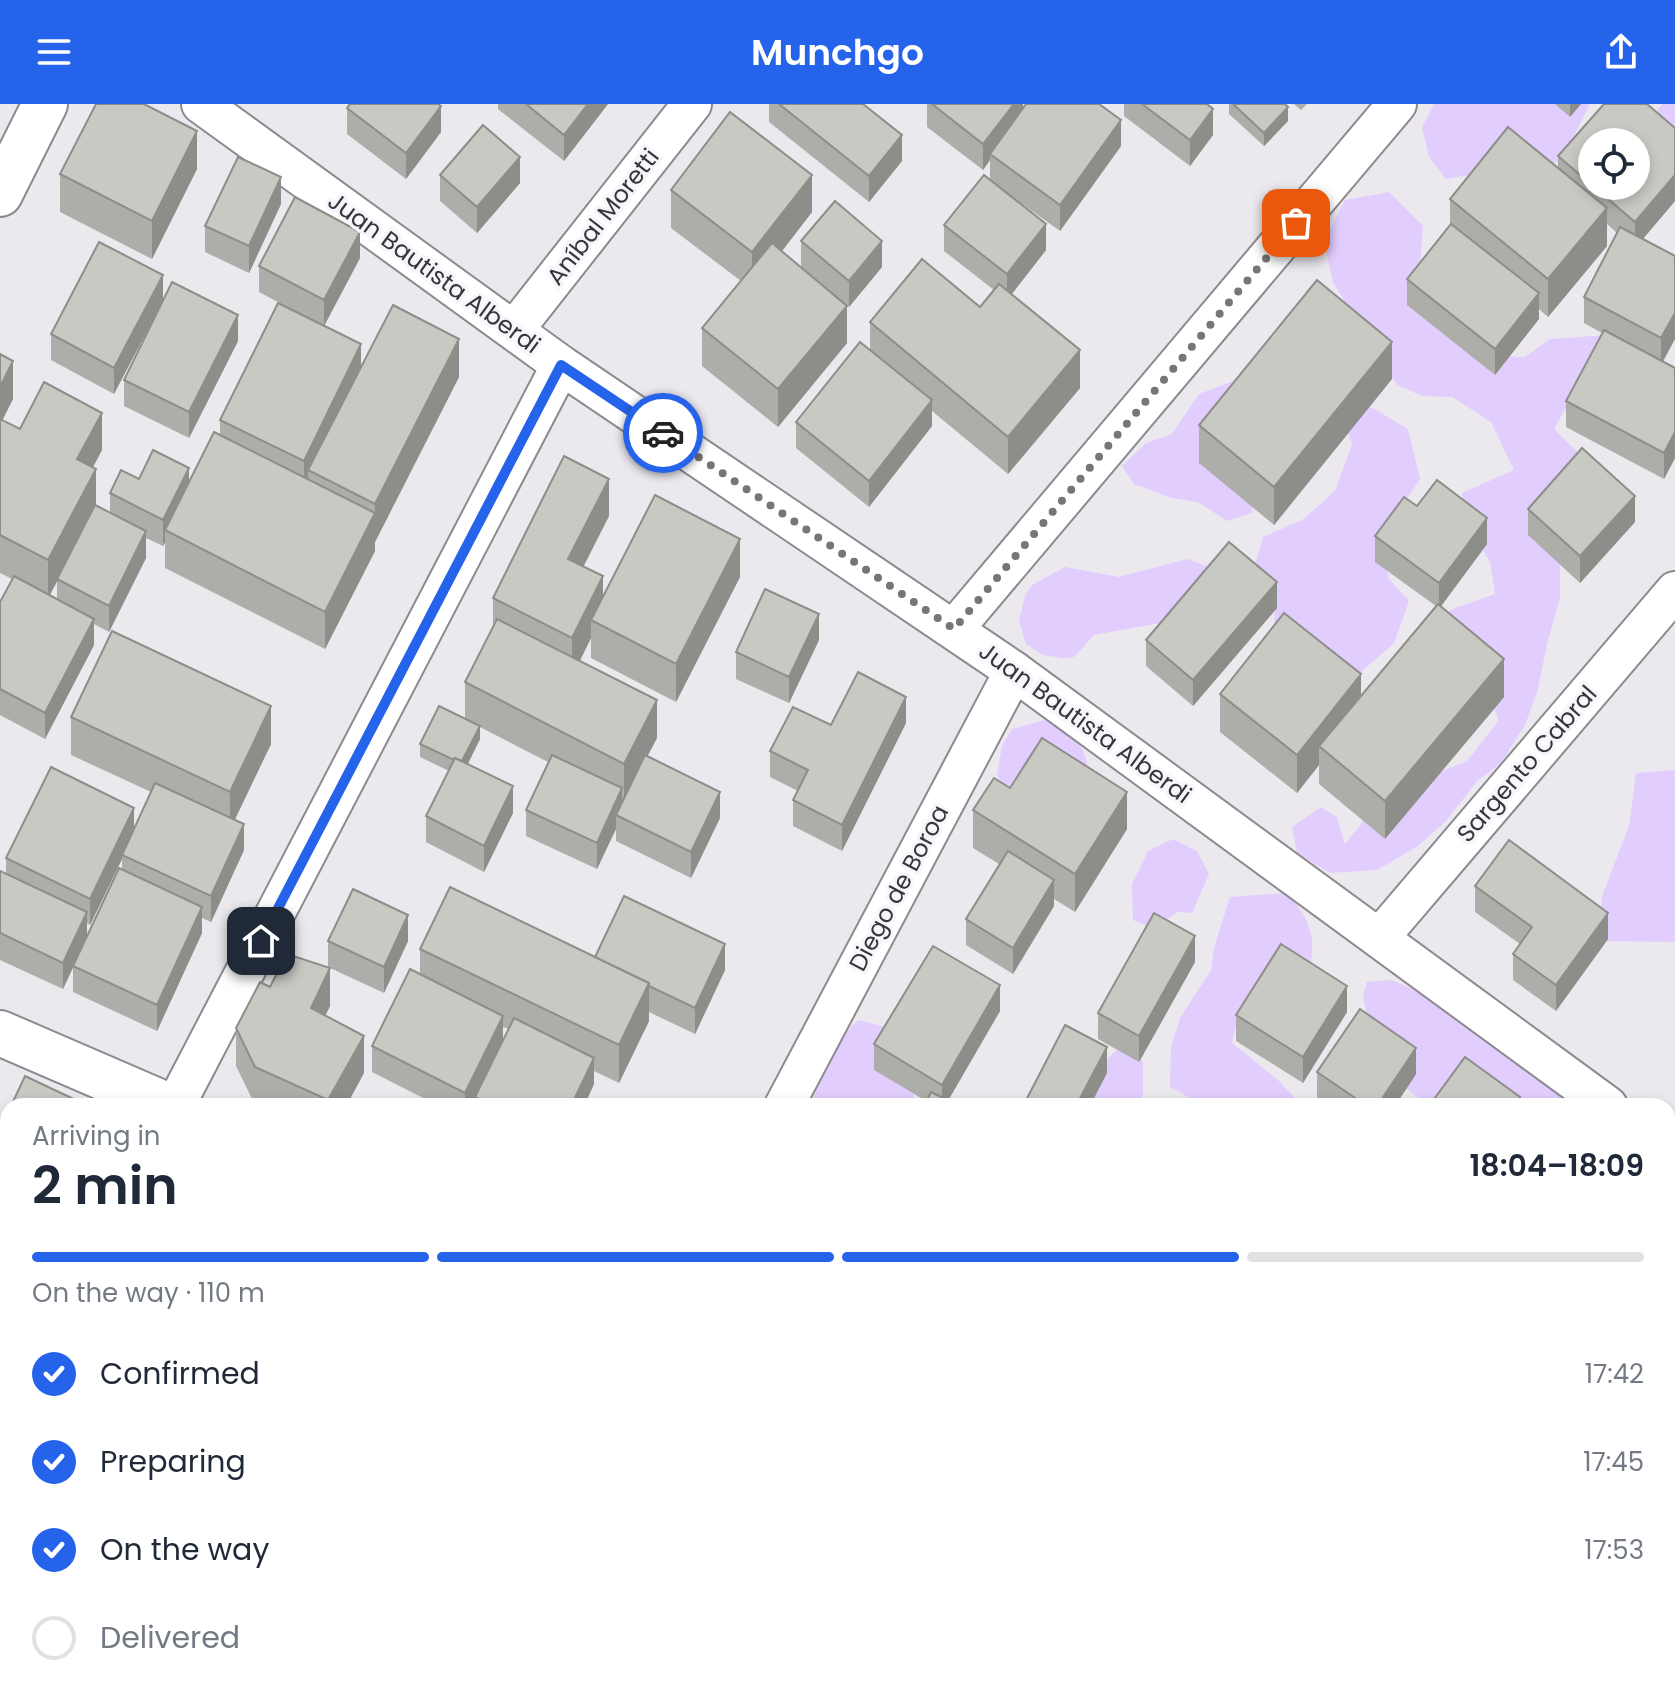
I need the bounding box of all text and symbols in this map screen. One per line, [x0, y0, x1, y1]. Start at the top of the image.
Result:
text: Munchgo [751, 27, 924, 78]
icon: menu [32, 30, 76, 74]
icon: share [1599, 30, 1643, 74]
map controls [1578, 128, 1650, 200]
button: locate [1578, 128, 1650, 200]
street label: Aníbal Moretti [539, 141, 667, 292]
street label: Juan Bautista Alberdi [321, 184, 547, 361]
pin [1262, 189, 1330, 257]
icon: bag [1274, 201, 1318, 245]
courier [623, 393, 703, 473]
icon: car [641, 411, 685, 455]
street label: Juan Bautista Alberdi [972, 634, 1198, 811]
street label: Sargento Cabral [1449, 678, 1604, 849]
street label: Diego de Boroa [841, 799, 956, 977]
pin [227, 907, 295, 975]
icon: home [239, 919, 283, 963]
text: Arriving in [32, 1118, 161, 1154]
text: 18:04–18:09 [1469, 1144, 1644, 1187]
text: 2 min [32, 1149, 178, 1222]
text: On the way · 110 m [32, 1275, 265, 1311]
icon: check [32, 1352, 76, 1396]
text: Confirmed [100, 1352, 260, 1395]
text: 17:42 [1585, 1356, 1644, 1392]
icon: check [32, 1440, 76, 1484]
text: Preparing [100, 1440, 246, 1483]
text: 17:45 [1583, 1444, 1644, 1480]
icon: check [32, 1528, 76, 1572]
text: On the way [100, 1528, 269, 1571]
text: 17:53 [1584, 1532, 1644, 1568]
text: Delivered [100, 1616, 240, 1659]

